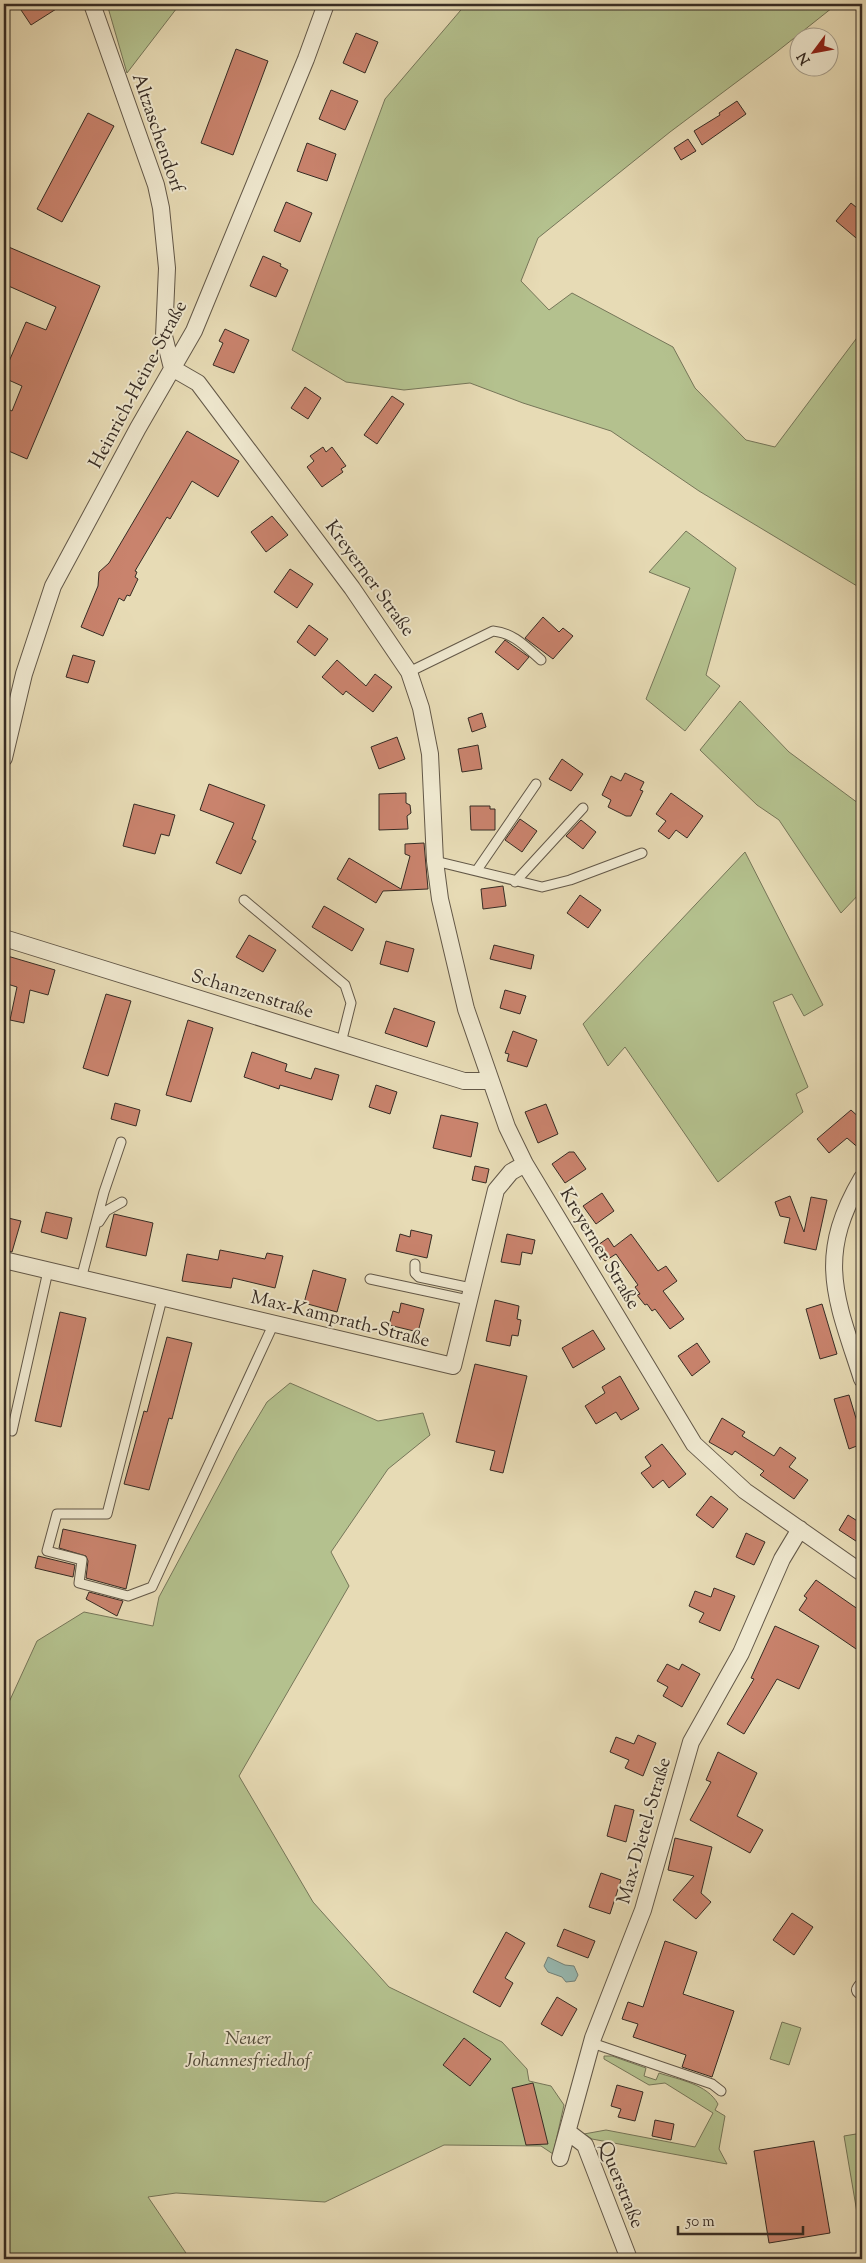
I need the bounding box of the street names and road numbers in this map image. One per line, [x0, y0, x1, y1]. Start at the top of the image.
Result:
street label: Altzaschendorf [124, 70, 190, 198]
street label: Heinrich-Heine-Straße [83, 296, 195, 474]
street label: Kreyerner Straße [318, 515, 421, 643]
street label: Schanzenstraße [187, 964, 317, 1027]
street label: Kreyerner Straße [552, 1183, 646, 1315]
street label: Max-Kamprath-Straße [248, 1285, 433, 1355]
street label: Max-Dietel-Straße [611, 1754, 679, 1908]
street label: Querstraße [590, 2137, 650, 2233]

